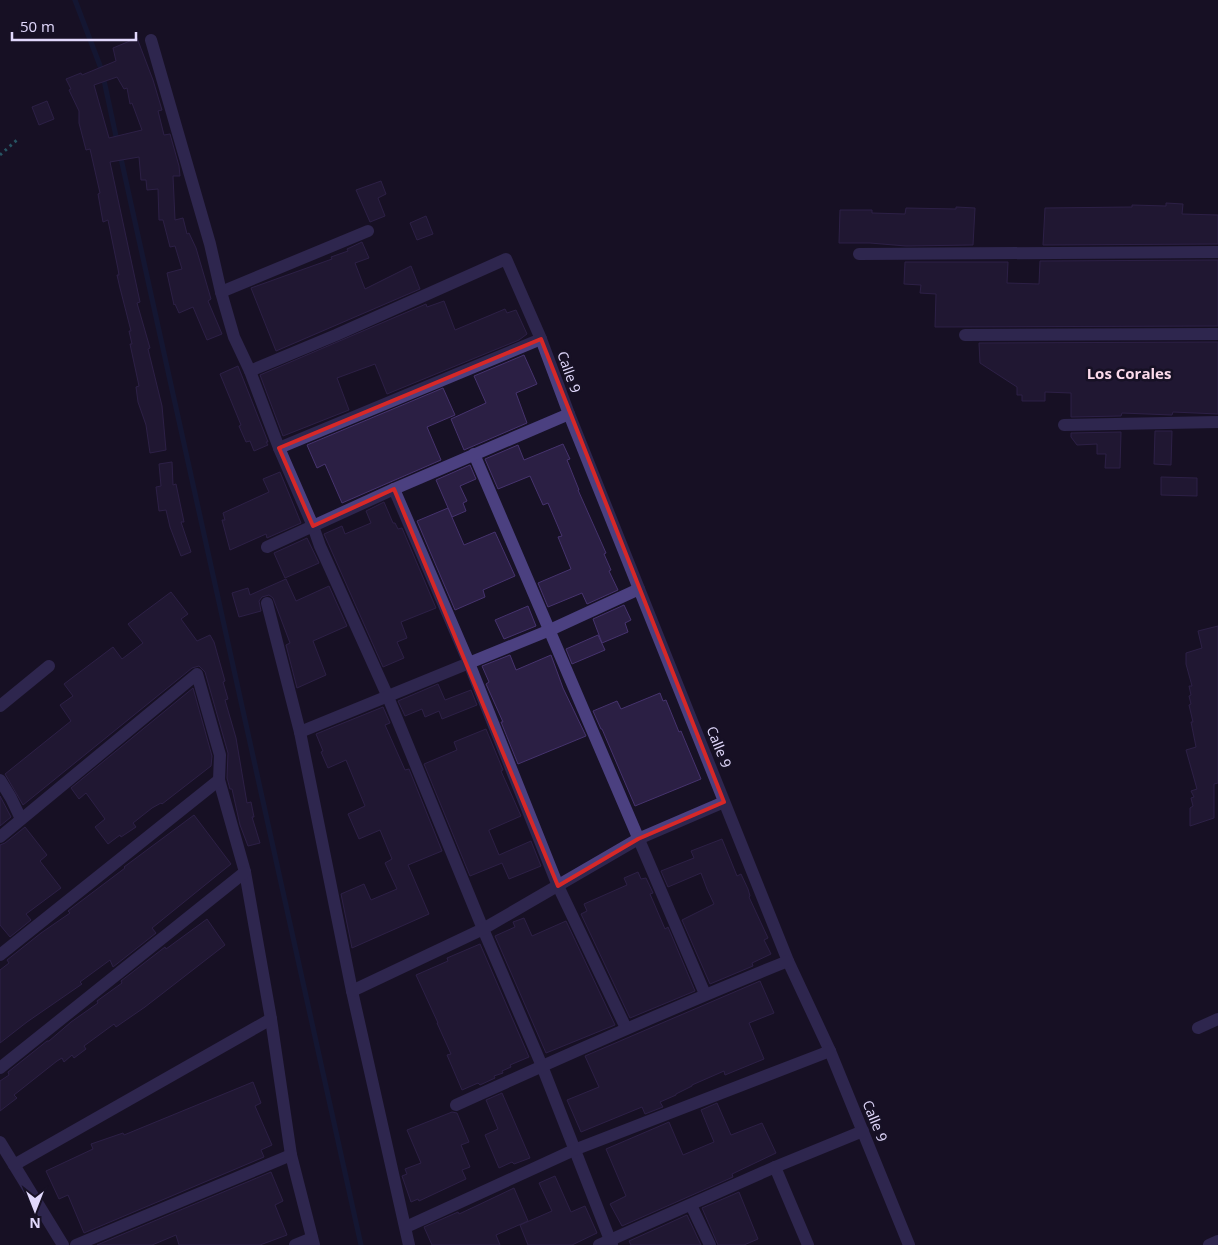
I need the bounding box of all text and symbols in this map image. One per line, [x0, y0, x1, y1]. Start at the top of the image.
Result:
scale bar [12, 10, 136, 42]
text: 50 m [20, 16, 55, 36]
street label: Calle 9 [553, 348, 586, 395]
district label: Los Corales [1087, 363, 1171, 383]
street label: Calle 9 [703, 723, 736, 770]
street label: Calle 9 [859, 1097, 892, 1144]
north arrow [10, 1185, 60, 1235]
text: N [29, 1214, 41, 1233]

